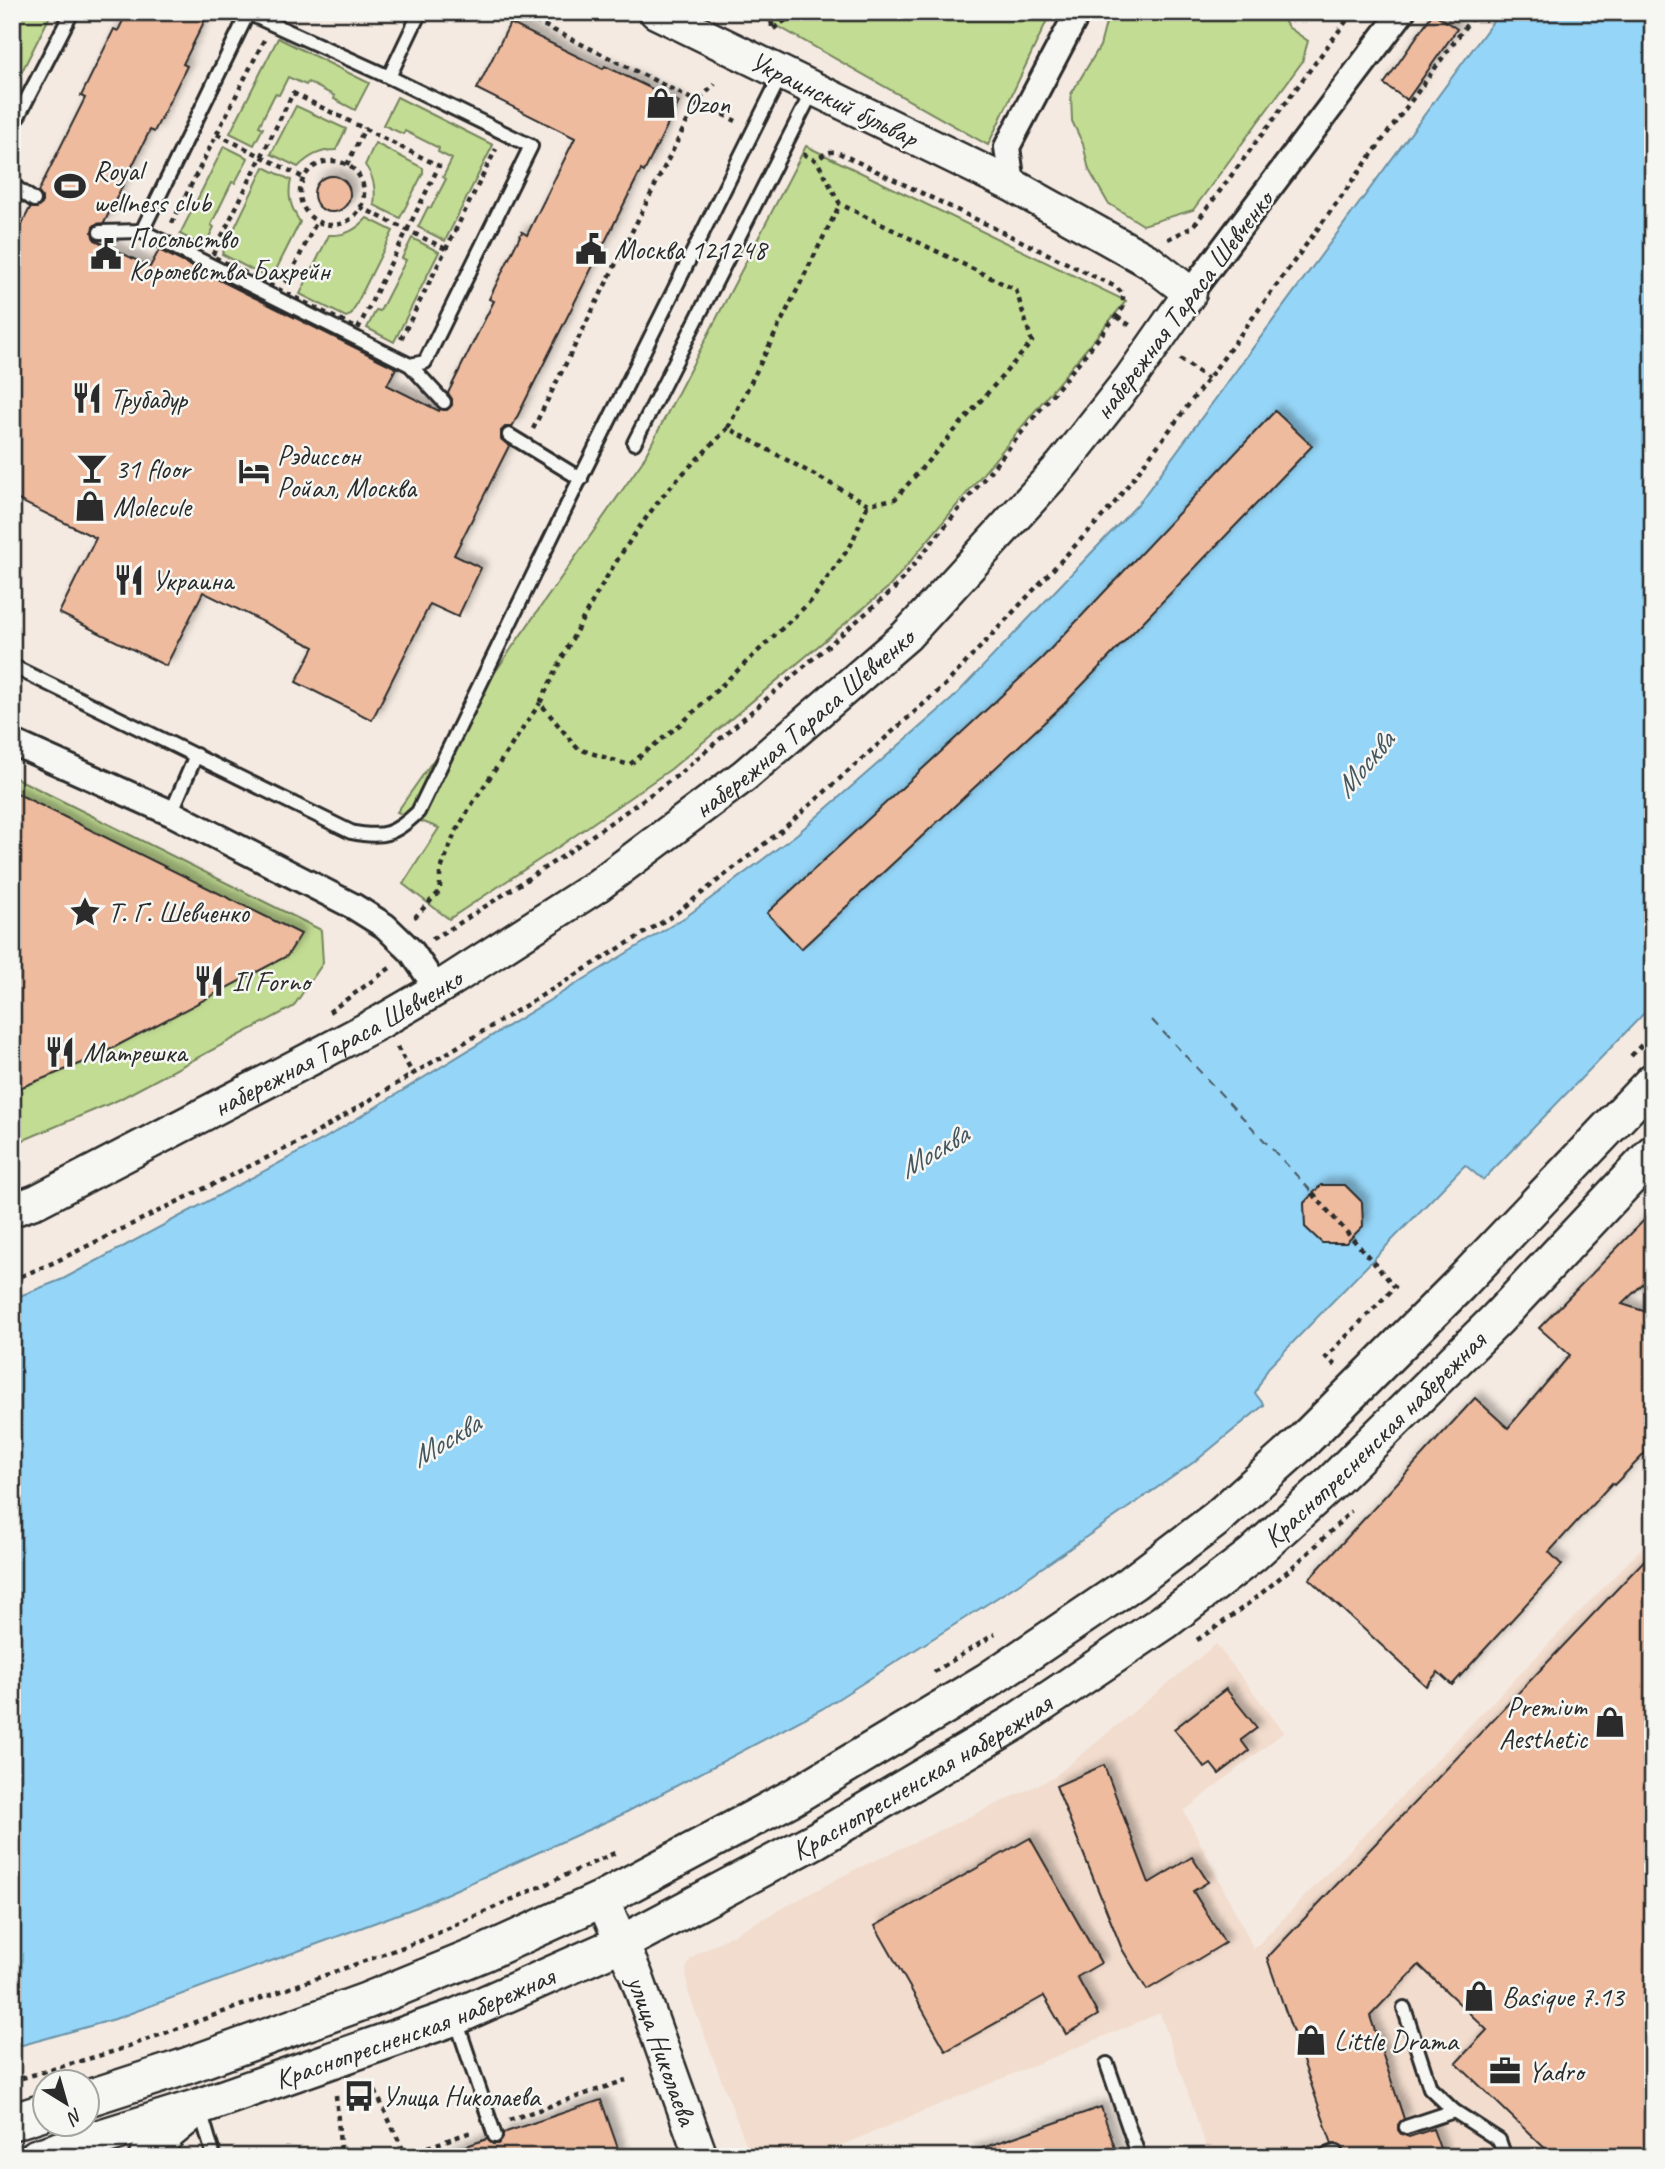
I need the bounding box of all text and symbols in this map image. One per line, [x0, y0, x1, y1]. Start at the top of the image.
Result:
street label: Украинский бульвар [744, 43, 925, 155]
shop icon: Ozon [644, 86, 678, 120]
place label: Ozon [684, 86, 730, 121]
place label: Royal wellness club [93, 153, 213, 220]
sports icon: Royal wellness club [53, 169, 87, 203]
street label: набережная Тараса Шевченко [1085, 181, 1282, 426]
place label: Посольство Королевства Бахрейн [129, 221, 331, 288]
public building icon: Москва 121248 [574, 232, 608, 266]
place label: Москва 121248 [614, 232, 769, 267]
public building icon: Посольство Королевства Бахрейн [89, 237, 123, 271]
restaurant icon: Трубадур [70, 381, 104, 415]
place label: Трубадур [110, 381, 189, 416]
place label: Рэдиссон Ройал, Москва [277, 438, 418, 505]
bar icon: 31 floor [75, 451, 109, 485]
place label: 31 floor [115, 451, 193, 486]
hotel icon: Рэдиссон Ройал, Москва [237, 454, 271, 488]
shop icon: Molecule [73, 489, 107, 523]
place label: Molecule [113, 489, 193, 524]
restaurant icon: Украина [112, 563, 146, 597]
place label: Украина [152, 563, 236, 598]
street label: набережная Тараса Шевченко [686, 618, 923, 825]
water label: Москва [1325, 721, 1405, 805]
place icon: Т. Г. Шевченко [68, 895, 102, 929]
place label: Т. Г. Шевченко [108, 895, 251, 930]
street label: набережная Тараса Шевченко [207, 959, 471, 1124]
restaurant icon: Il Forno [192, 964, 226, 998]
place label: Il Forno [232, 964, 313, 999]
restaurant icon: Матрешка [43, 1035, 77, 1069]
place label: Матрешка [83, 1035, 189, 1070]
water label: Москва [891, 1114, 977, 1187]
street label: Краснопресненская набережная [1255, 1322, 1494, 1554]
water label: Москва [403, 1403, 489, 1476]
street label: Краснопресненская набережная [785, 1684, 1060, 1867]
place label: Premium Aesthetic [1499, 1689, 1588, 1756]
shop icon: Premium Aesthetic [1593, 1705, 1627, 1739]
street label: Краснопресненская набережная [270, 1957, 561, 2096]
street label: улица Николаева [619, 1969, 706, 2131]
shop icon: Basique 7.13 [1462, 1979, 1496, 2013]
place label: Basique 7.13 [1502, 1979, 1626, 2014]
shop icon: Little Drama [1294, 2023, 1328, 2057]
place label: Little Drama [1334, 2023, 1460, 2058]
office icon: Yadro [1488, 2054, 1522, 2088]
place label: Yadro [1528, 2054, 1586, 2089]
north arrow [32, 2068, 102, 2138]
bus stop icon: Улица Николаева [342, 2079, 376, 2113]
place label: Улица Николаева [382, 2079, 542, 2114]
text: N [61, 2103, 88, 2131]

